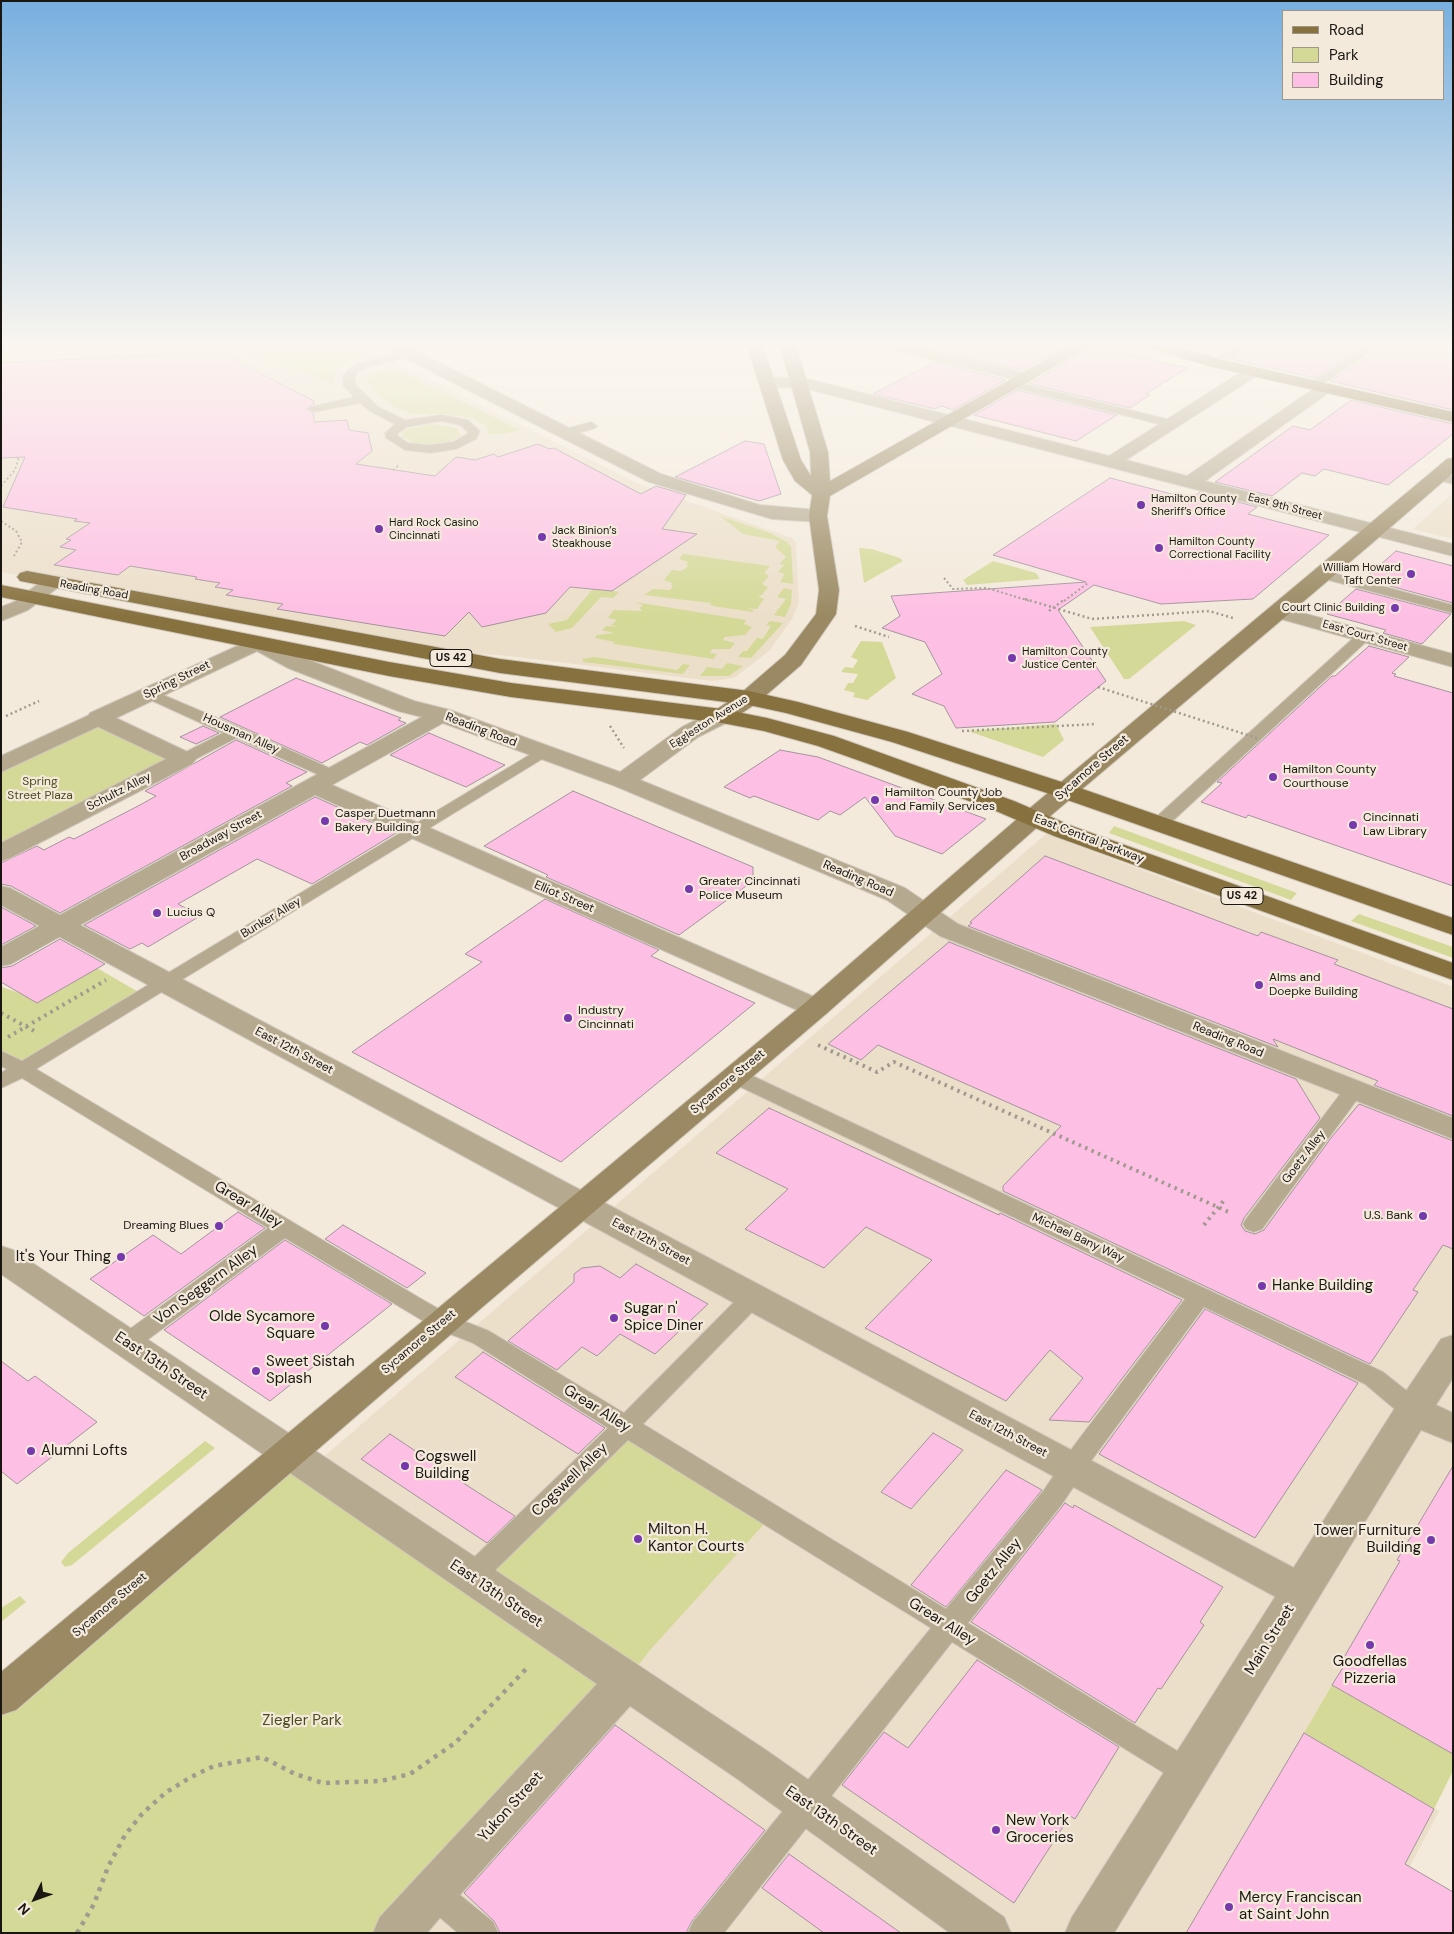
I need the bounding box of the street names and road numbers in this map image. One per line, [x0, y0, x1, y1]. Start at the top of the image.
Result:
street label: East 9th Street [1246, 491, 1324, 523]
street label: Reading Road [59, 578, 129, 602]
street label: East Court Street [1321, 618, 1409, 654]
road number: US 42 [430, 650, 472, 666]
street label: Spring Street [141, 658, 213, 702]
street label: Eggleston Avenue [667, 693, 751, 751]
street label: Reading Road [443, 710, 519, 750]
street label: Housman Alley [201, 711, 281, 757]
street label: Sycamore Street [1052, 732, 1132, 804]
street label: Schultz Alley [84, 770, 154, 814]
street label: Broadway Street [177, 807, 265, 865]
street label: East Central Parkway [1032, 811, 1146, 867]
street label: Reading Road [821, 858, 895, 900]
street label: Elliot Street [532, 878, 596, 916]
road number: US 42 [1221, 888, 1263, 904]
street label: Bunker Alley [238, 894, 304, 942]
street label: Reading Road [1190, 1019, 1266, 1061]
street label: East 12th Street [252, 1024, 336, 1078]
street label: Sycamore Street [688, 1047, 768, 1117]
street label: Goetz Alley [1279, 1128, 1329, 1186]
street label: Grear Alley [211, 1178, 285, 1232]
street label: Michael Bany Way [1029, 1210, 1127, 1266]
street label: East 12th Street [609, 1215, 693, 1269]
street label: Von Seggern Alley [151, 1241, 261, 1329]
street label: Sycamore Street [379, 1307, 459, 1377]
street label: East 13th Street [111, 1328, 211, 1404]
street label: Grear Alley [560, 1381, 634, 1437]
street label: East 12th Street [966, 1407, 1050, 1461]
street label: Cogswell Alley [528, 1439, 612, 1521]
street label: Goetz Alley [962, 1535, 1026, 1607]
street label: East 13th Street [446, 1556, 546, 1632]
street label: Sycamore Street [70, 1570, 150, 1640]
street label: Grear Alley [905, 1594, 979, 1650]
street label: Main Street [1241, 1602, 1299, 1678]
street label: Yukon Street [475, 1768, 547, 1846]
street label: East 13th Street [781, 1783, 881, 1859]

